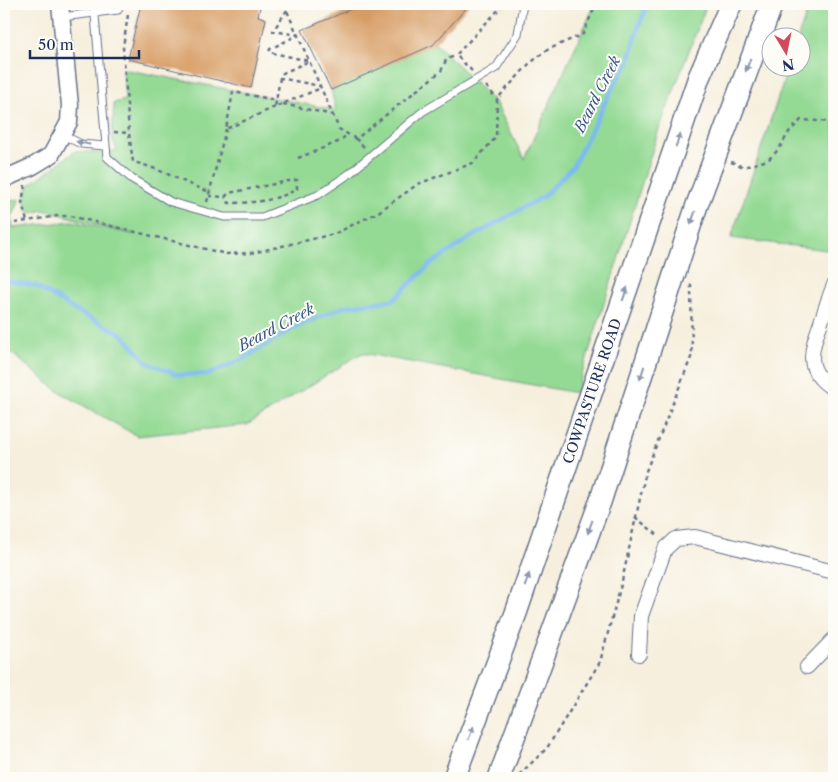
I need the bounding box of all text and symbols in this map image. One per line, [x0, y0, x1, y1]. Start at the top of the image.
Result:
scale bar [30, 28, 139, 60]
north arrow [760, 28, 810, 78]
text: 50 m [38, 35, 74, 54]
water label: Beard Creek [569, 52, 625, 136]
text: N [781, 55, 796, 75]
one-way arrow [744, 58, 751, 73]
one-way arrow [674, 132, 682, 147]
one-way arrow [76, 139, 91, 147]
one-way arrow [689, 211, 696, 226]
one-way arrow [621, 286, 629, 301]
water label: Beard Creek [234, 299, 318, 356]
street label: COWPASTURE ROAD [559, 316, 625, 466]
one-way arrow [638, 365, 646, 380]
one-way arrow [586, 520, 594, 535]
one-way arrow [523, 572, 531, 587]
one-way arrow [468, 725, 475, 740]

